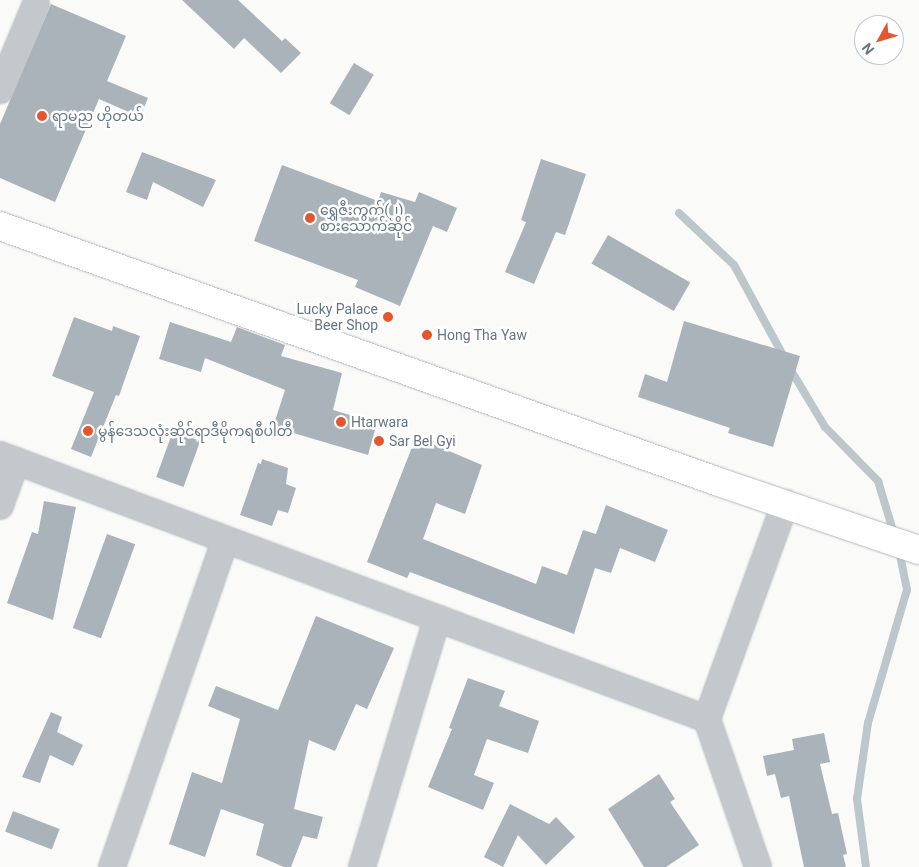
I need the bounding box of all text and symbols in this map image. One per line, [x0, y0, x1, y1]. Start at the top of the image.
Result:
north arrow [854, 15, 904, 65]
text: N [859, 40, 877, 58]
place label: ရာမည ဟိုတယ် [52, 108, 144, 124]
marker: ရာမည ဟိုတယ် [36, 110, 48, 122]
place label: ရွှေဇီးကွက်(၂) စားသောက်ဆိုင် [320, 202, 412, 234]
marker: ရွှေဇီးကွက်(၂) စားသောက်ဆိုင် [304, 212, 316, 224]
place label: Lucky Palace Beer Shop [296, 301, 378, 334]
marker: Lucky Palace Beer Shop [382, 311, 394, 323]
place label: Hong Tha Yaw [437, 327, 527, 343]
marker: Hong Tha Yaw [421, 329, 433, 341]
place label: Htarwara [351, 414, 408, 430]
marker: Htarwara [335, 416, 347, 428]
place label: မွန်ဒေသလုံးဆိုင်ရာဒီမိုကရစီပါတီ [98, 423, 293, 439]
marker: မွန်ဒေသလုံးဆိုင်ရာဒီမိုကရစီပါတီ [82, 425, 94, 437]
place label: Sar Bel Gyi [389, 433, 456, 449]
marker: Sar Bel Gyi [373, 435, 385, 447]

